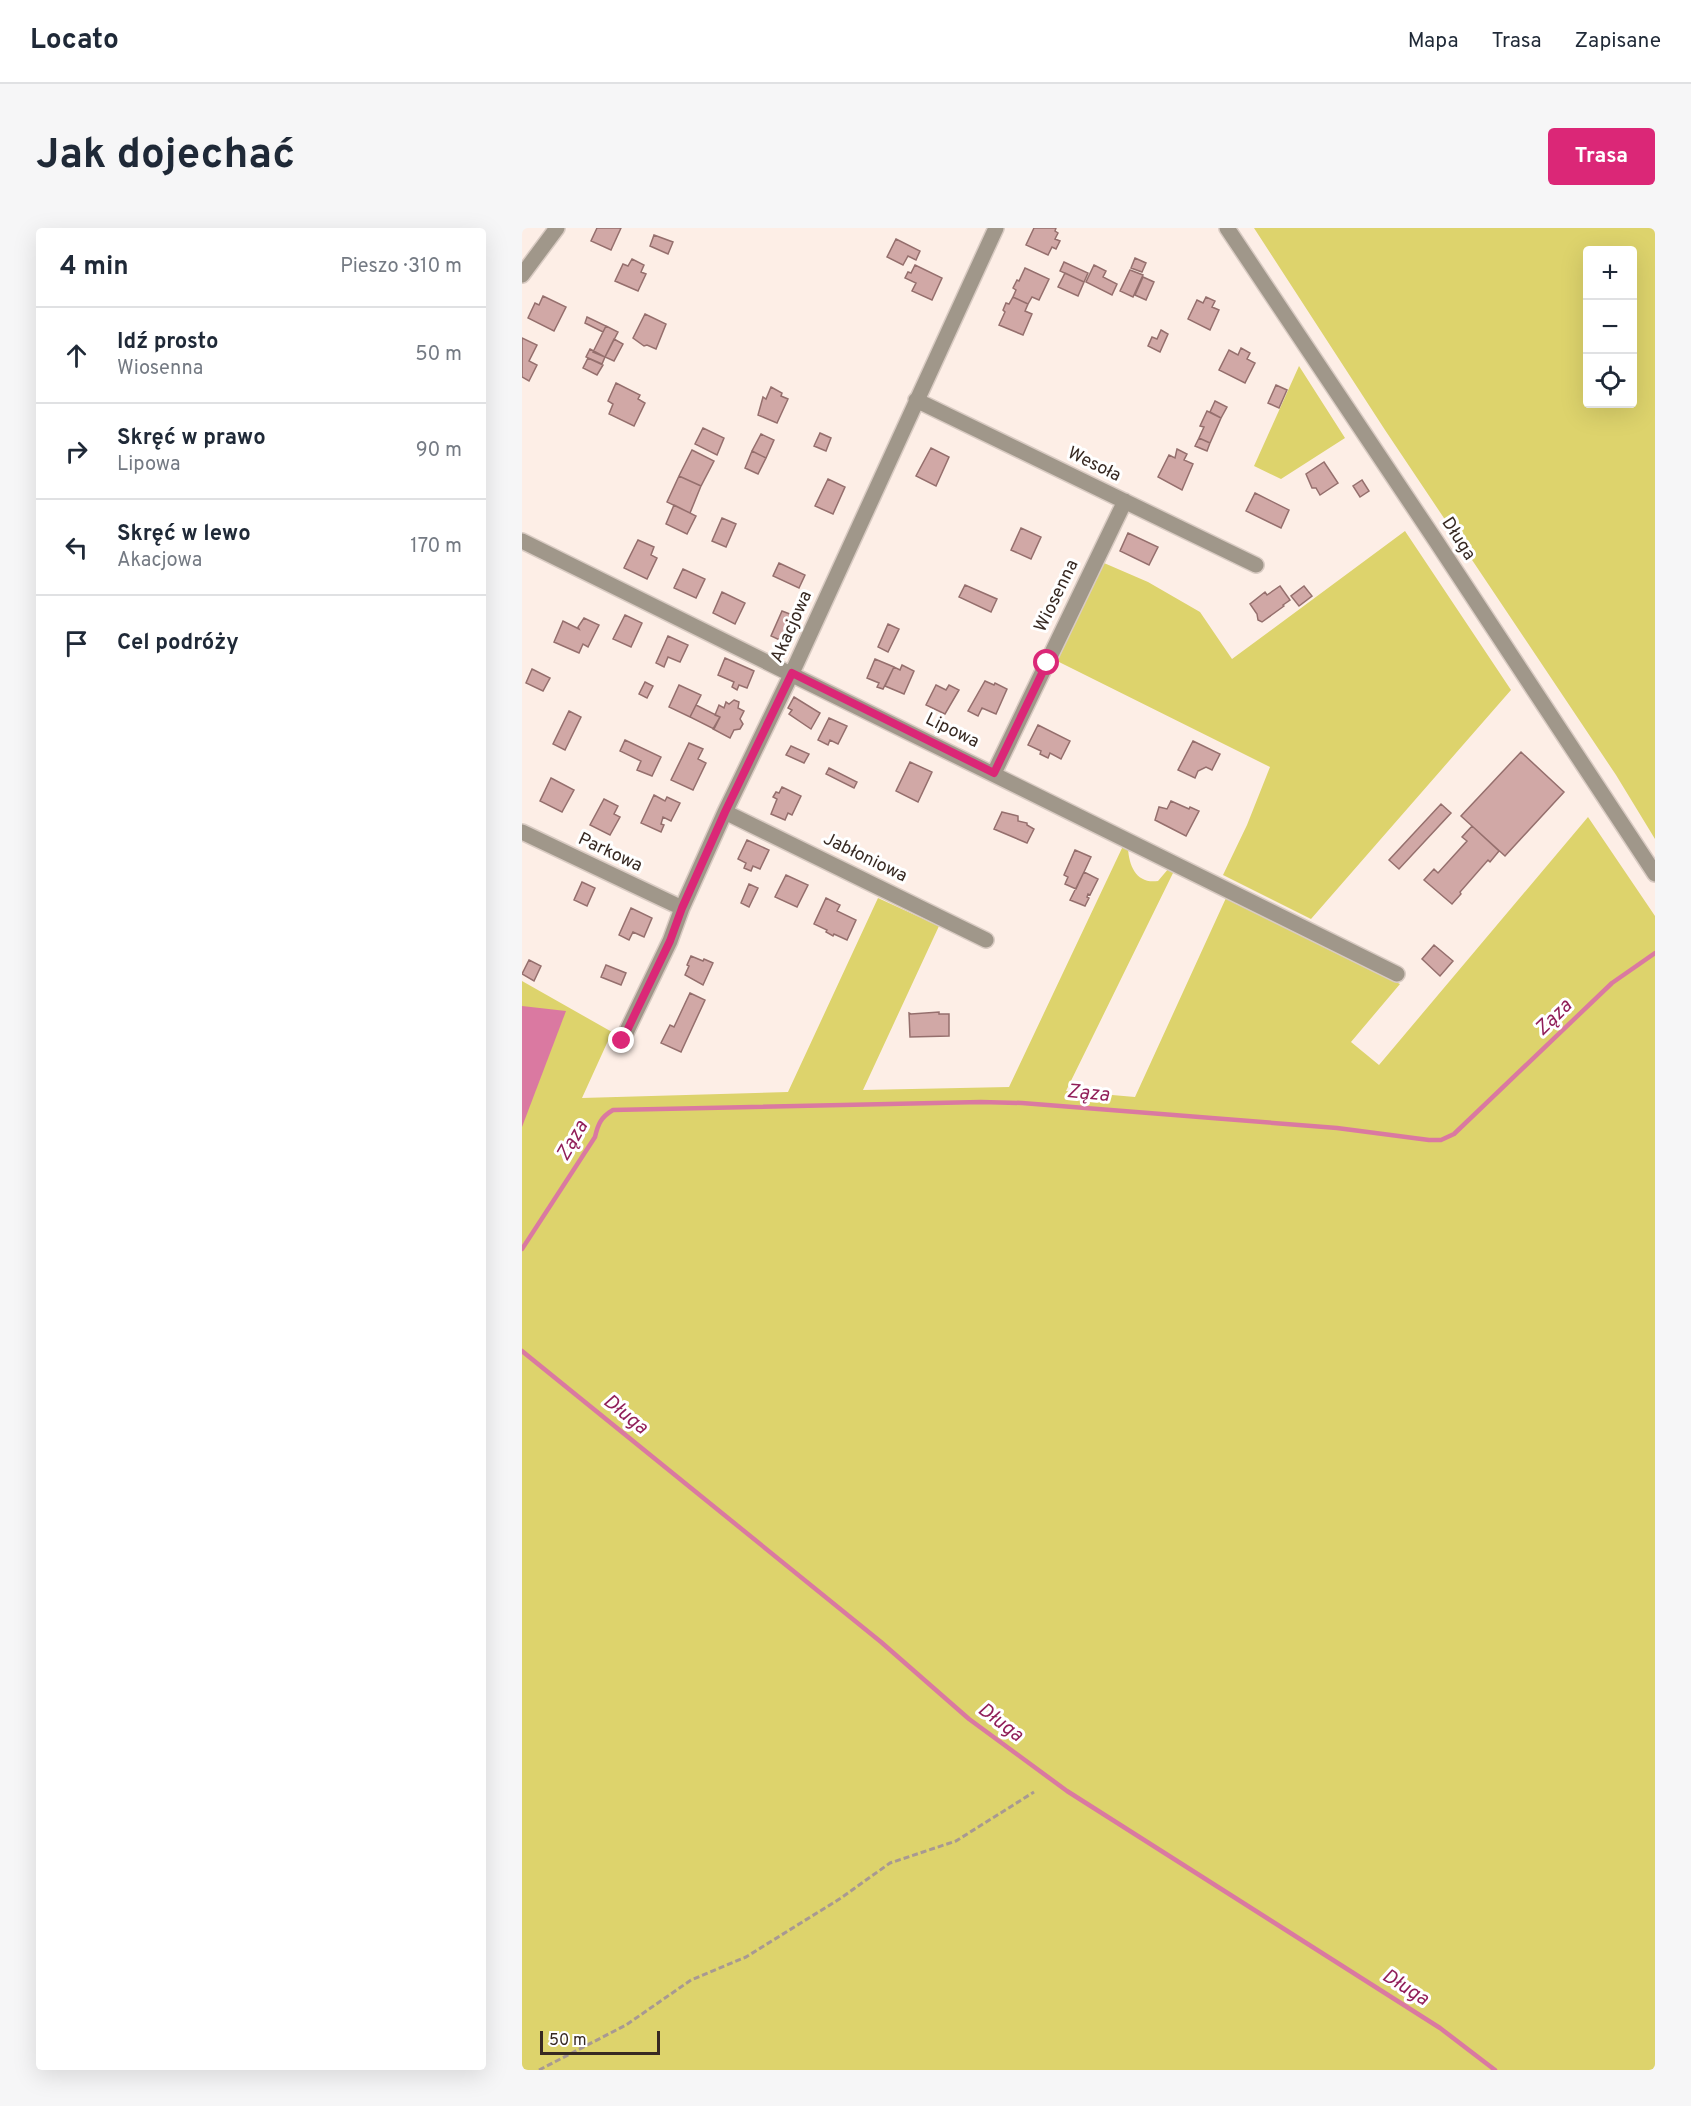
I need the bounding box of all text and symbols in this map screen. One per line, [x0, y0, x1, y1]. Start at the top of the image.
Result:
text: Locato [30, 23, 119, 59]
text: Mapa [1408, 28, 1459, 55]
text: Trasa [1492, 28, 1541, 55]
text: Zapisane [1574, 28, 1661, 55]
button: Trasa [1548, 128, 1655, 185]
text: Jak dojechać [36, 130, 295, 183]
map controls [1583, 246, 1637, 408]
button: + [1583, 246, 1637, 300]
text: 4 min [60, 251, 129, 284]
text: Pieszo · 310 m [340, 254, 462, 280]
button: − [1583, 300, 1637, 354]
text: Idź prosto [117, 329, 219, 356]
icon: ahead [60, 339, 93, 372]
text: 50 m [415, 342, 462, 368]
button: locate [1583, 354, 1637, 408]
text: Wiosenna [117, 356, 203, 382]
text: Skręć w prawo [117, 425, 266, 452]
icon: right [60, 435, 93, 468]
text: 90 m [416, 438, 462, 464]
street label: Wesoła [1063, 442, 1125, 488]
text: Lipowa [117, 452, 180, 478]
street label: Długa [1436, 513, 1480, 565]
text: Skręć w lewo [117, 521, 251, 548]
icon: left [60, 531, 93, 564]
text: 170 m [410, 534, 462, 560]
text: Akacjowa [117, 548, 202, 574]
street label: Wiosenna [1030, 556, 1084, 636]
street label: Akacjowa [766, 587, 818, 667]
icon: arrive [60, 627, 93, 660]
text: Cel podróży [117, 630, 239, 657]
route start [1033, 649, 1059, 675]
street label: Lipowa [921, 708, 983, 754]
street label: Parkowa [574, 828, 646, 878]
street label: Jabłoniowa [819, 828, 911, 888]
water label: Ząza [1530, 993, 1579, 1042]
route end [608, 1027, 634, 1053]
water label: Ząza [1066, 1079, 1111, 1109]
water label: Ząza [551, 1115, 595, 1166]
water label: Długa [597, 1389, 653, 1441]
water label: Długa [972, 1697, 1029, 1749]
water label: Długa [1377, 1964, 1434, 2013]
scale bar [540, 2028, 660, 2056]
text: 50 m [549, 2031, 587, 2051]

